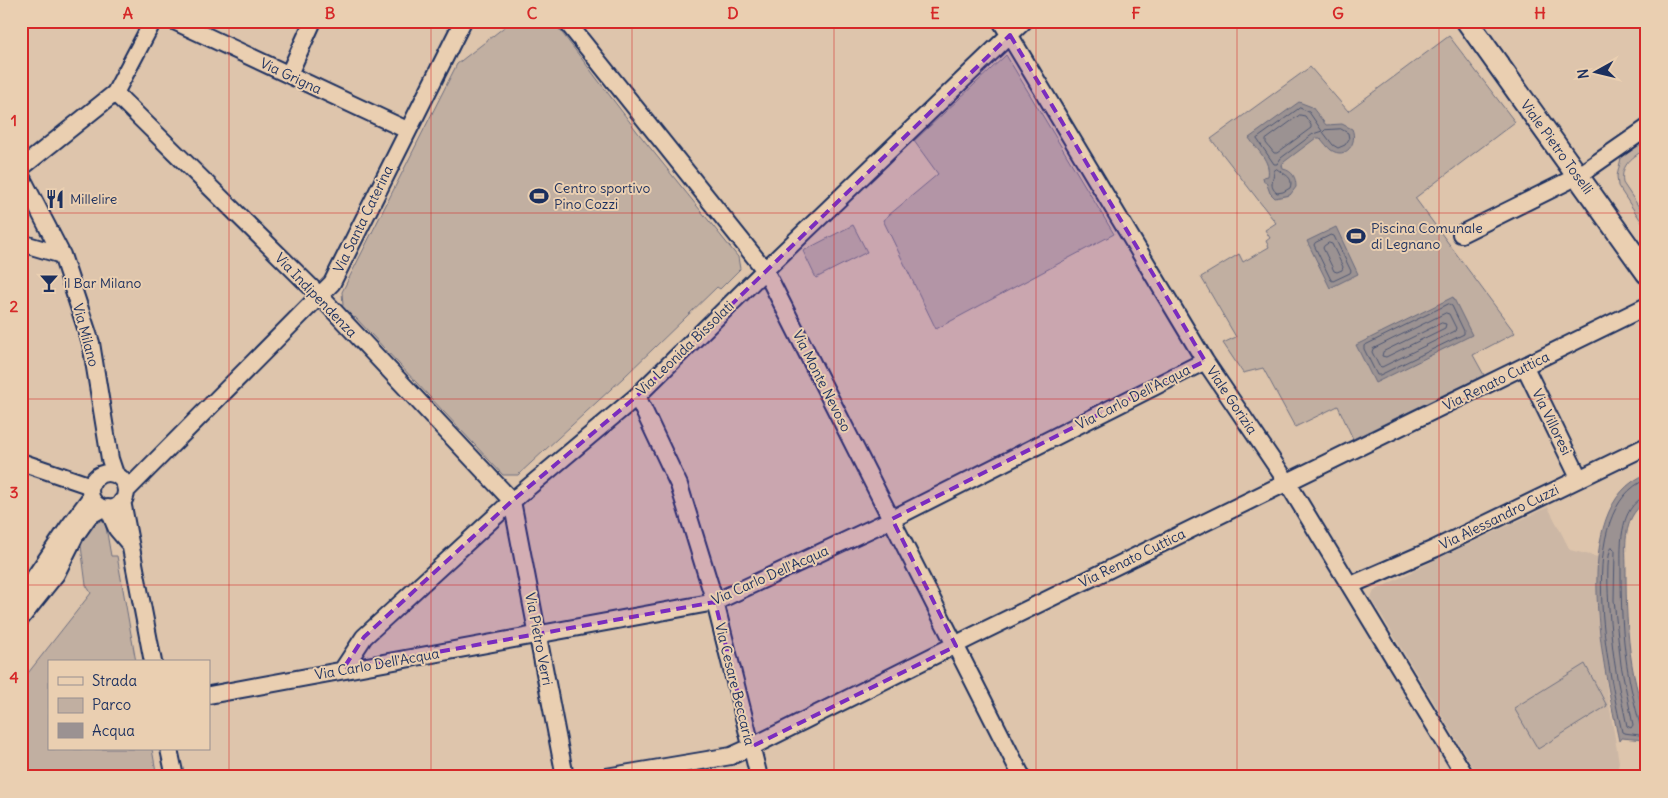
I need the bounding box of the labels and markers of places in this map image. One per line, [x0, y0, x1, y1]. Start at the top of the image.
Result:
place label: Centro sportivo Pino Cozzi [554, 179, 650, 213]
sports icon: Centro sportivo Pino Cozzi [528, 185, 550, 207]
restaurant icon: Millelire [44, 188, 66, 210]
place label: Millelire [70, 190, 117, 208]
place label: Piscina Comunale di Legnano [1371, 219, 1483, 253]
sports icon: Piscina Comunale di Legnano [1345, 225, 1367, 247]
bar icon: il Bar Milano [38, 272, 60, 294]
place label: il Bar Milano [64, 274, 141, 292]

